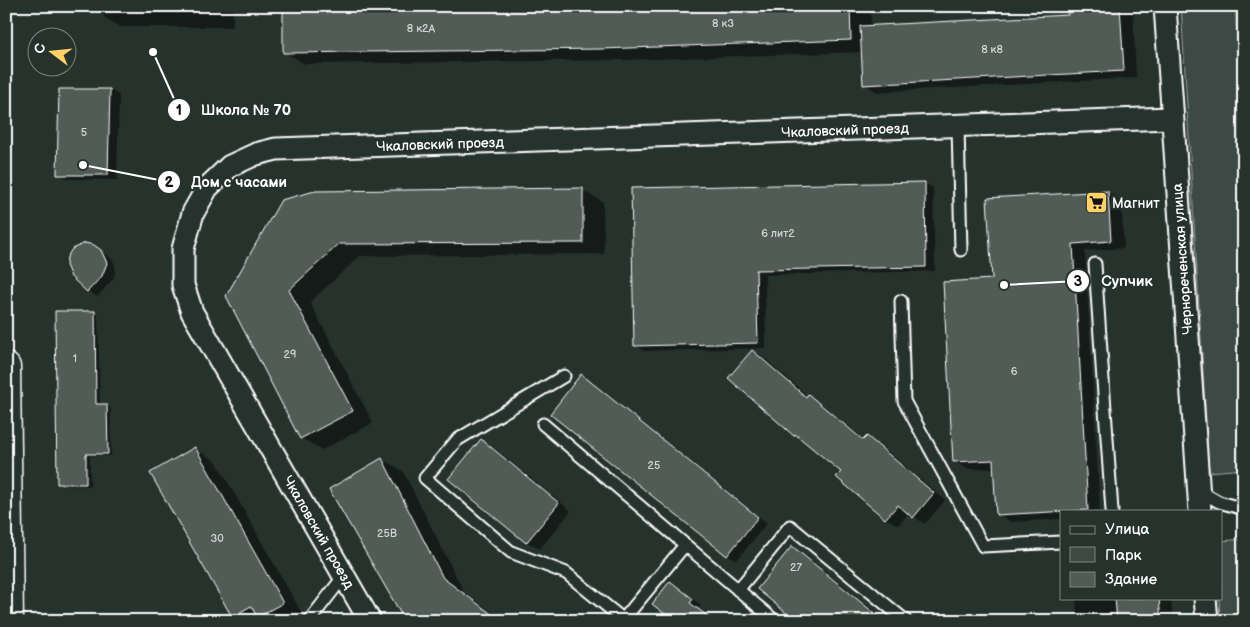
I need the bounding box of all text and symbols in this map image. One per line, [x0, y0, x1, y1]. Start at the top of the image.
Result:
house number: 8 к3 [712, 17, 734, 30]
house number: 8 к2А [407, 22, 436, 35]
north arrow [28, 28, 78, 78]
text: С [30, 41, 50, 56]
house number: 8 к8 [981, 43, 1003, 56]
callout: Школа № 70 [166, 95, 301, 125]
text: 1 [176, 101, 182, 120]
text: Школа № 70 [201, 101, 291, 120]
street label: Чкаловский проезд [781, 120, 910, 141]
house number: 5 [81, 126, 87, 139]
street label: Чкаловский проезд [376, 134, 505, 155]
callout: Дом с часами [156, 167, 297, 197]
text: 2 [165, 173, 174, 192]
text: Дом с часами [191, 173, 287, 192]
street label: Чернореченская улица [1169, 182, 1196, 335]
supermarket icon: Магнит [1084, 191, 1108, 215]
place label: Магнит [1112, 195, 1160, 212]
house number: 6 лит2 [761, 227, 795, 240]
callout: Супчик [1066, 266, 1162, 296]
text: 3 [1074, 272, 1083, 291]
text: Супчик [1101, 272, 1154, 291]
house number: 29 [284, 348, 296, 361]
house number: 1 [73, 352, 77, 365]
house number: 6 [1011, 365, 1018, 378]
house number: 25 [648, 459, 660, 472]
street label: Чкаловский проезд [279, 473, 358, 592]
legend [1060, 510, 1222, 600]
text: Улица [1105, 520, 1150, 539]
house number: 25В [377, 527, 397, 540]
house number: 30 [210, 532, 224, 545]
text: Парк [1105, 546, 1142, 565]
house number: 27 [790, 561, 803, 574]
text: Здание [1105, 570, 1157, 589]

